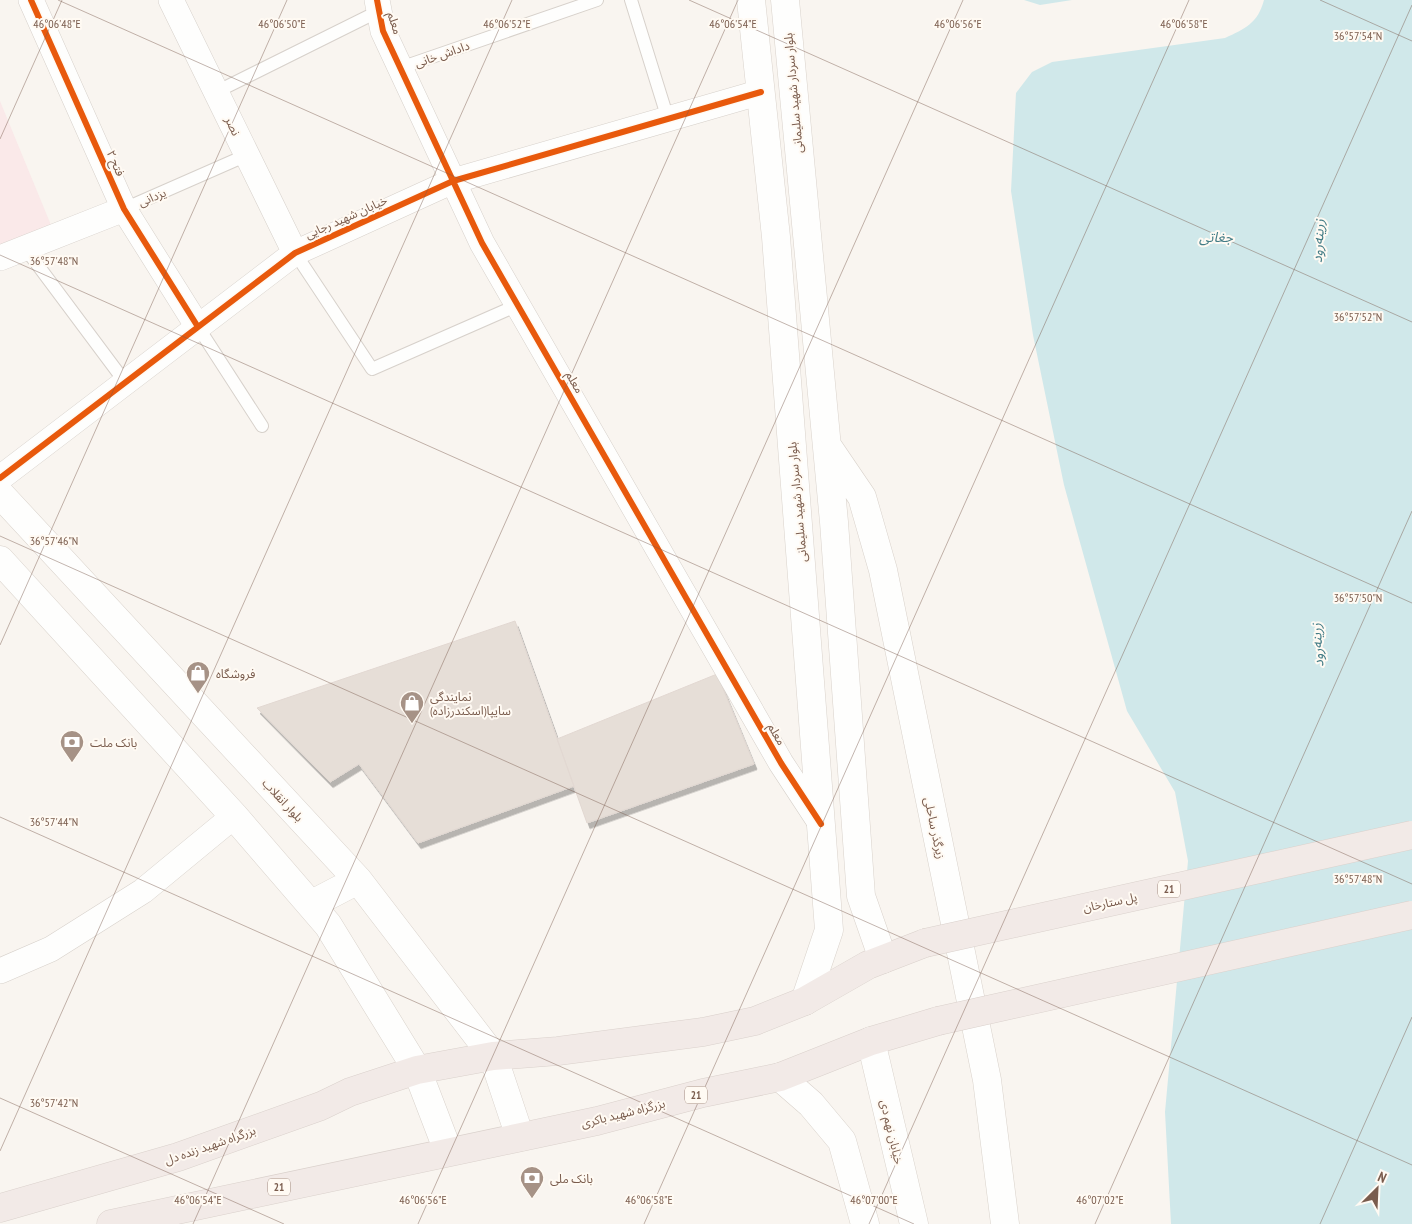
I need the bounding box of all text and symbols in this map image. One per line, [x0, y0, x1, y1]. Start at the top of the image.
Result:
street label: معلم [382, 10, 406, 37]
text: 46°06'48"E [33, 16, 81, 31]
text: 46°06'50"E [258, 16, 306, 31]
text: 46°06'52"E [483, 16, 531, 31]
text: 46°06'54"E [709, 16, 757, 31]
text: 46°06'56"E [934, 16, 982, 31]
text: 46°06'58"E [1160, 16, 1208, 31]
text: 36°57'54"N [1334, 28, 1382, 43]
street label: بلوار سردار شهید سلیمانی [780, 32, 806, 154]
street label: داداش خانی [413, 38, 472, 70]
street label: نصر [222, 113, 244, 138]
street label: فتح ۲ [102, 148, 128, 179]
street label: یزدانی [136, 184, 168, 210]
street label: خیابان شهید رجایی [303, 192, 389, 242]
water label: زرینه‌رود [1308, 218, 1328, 263]
water label: جغاتی [1199, 228, 1234, 246]
text: 36°57'48"N [30, 253, 78, 268]
text: 36°57'52"N [1334, 309, 1382, 324]
street label: معلم [561, 368, 587, 397]
street label: بلوار سردار شهید سلیمانی [784, 441, 810, 563]
text: 36°57'46"N [30, 533, 78, 548]
text: 36°57'50"N [1334, 590, 1382, 605]
water label: زرینه‌رود [1306, 622, 1328, 667]
shop icon: فروشگاه [185, 660, 211, 694]
place label: فروشگاه [216, 666, 255, 681]
place label: نمایندگی سایپا(اسکندرزاده) [430, 689, 511, 719]
shop icon: نمایندگی سایپا(اسکندرزاده) [399, 690, 425, 724]
street label: معلم [763, 720, 789, 749]
bank icon: بانک ملت [59, 729, 85, 763]
place label: بانک ملت [90, 735, 137, 750]
street label: بلوار انقلاب [259, 775, 307, 825]
street label: زیرگذر ساحلی [921, 796, 949, 860]
text: 36°57'44"N [30, 814, 78, 829]
text: 36°57'48"N [1334, 871, 1382, 886]
road number: 21 [1158, 881, 1180, 898]
street label: پل ستارخان [1082, 889, 1139, 916]
road number: 21 [685, 1086, 707, 1104]
text: 36°57'42"N [30, 1095, 78, 1110]
street label: بزرگراه شهید باکری [579, 1095, 667, 1131]
street label: خیابان نهم دی [875, 1098, 907, 1166]
street label: بزرگراه شهید زنده دل [162, 1122, 258, 1168]
north arrow [1352, 1164, 1402, 1214]
bank icon: بانک ملی [519, 1165, 545, 1199]
text: N [1375, 1167, 1389, 1187]
place label: بانک ملی [550, 1171, 593, 1186]
road number: 21 [268, 1178, 290, 1196]
text: 46°06'54"E [174, 1192, 222, 1207]
text: 46°06'56"E [399, 1192, 447, 1207]
text: 46°06'58"E [625, 1192, 673, 1207]
text: 46°07'00"E [850, 1192, 898, 1207]
text: 46°07'02"E [1076, 1192, 1124, 1207]

